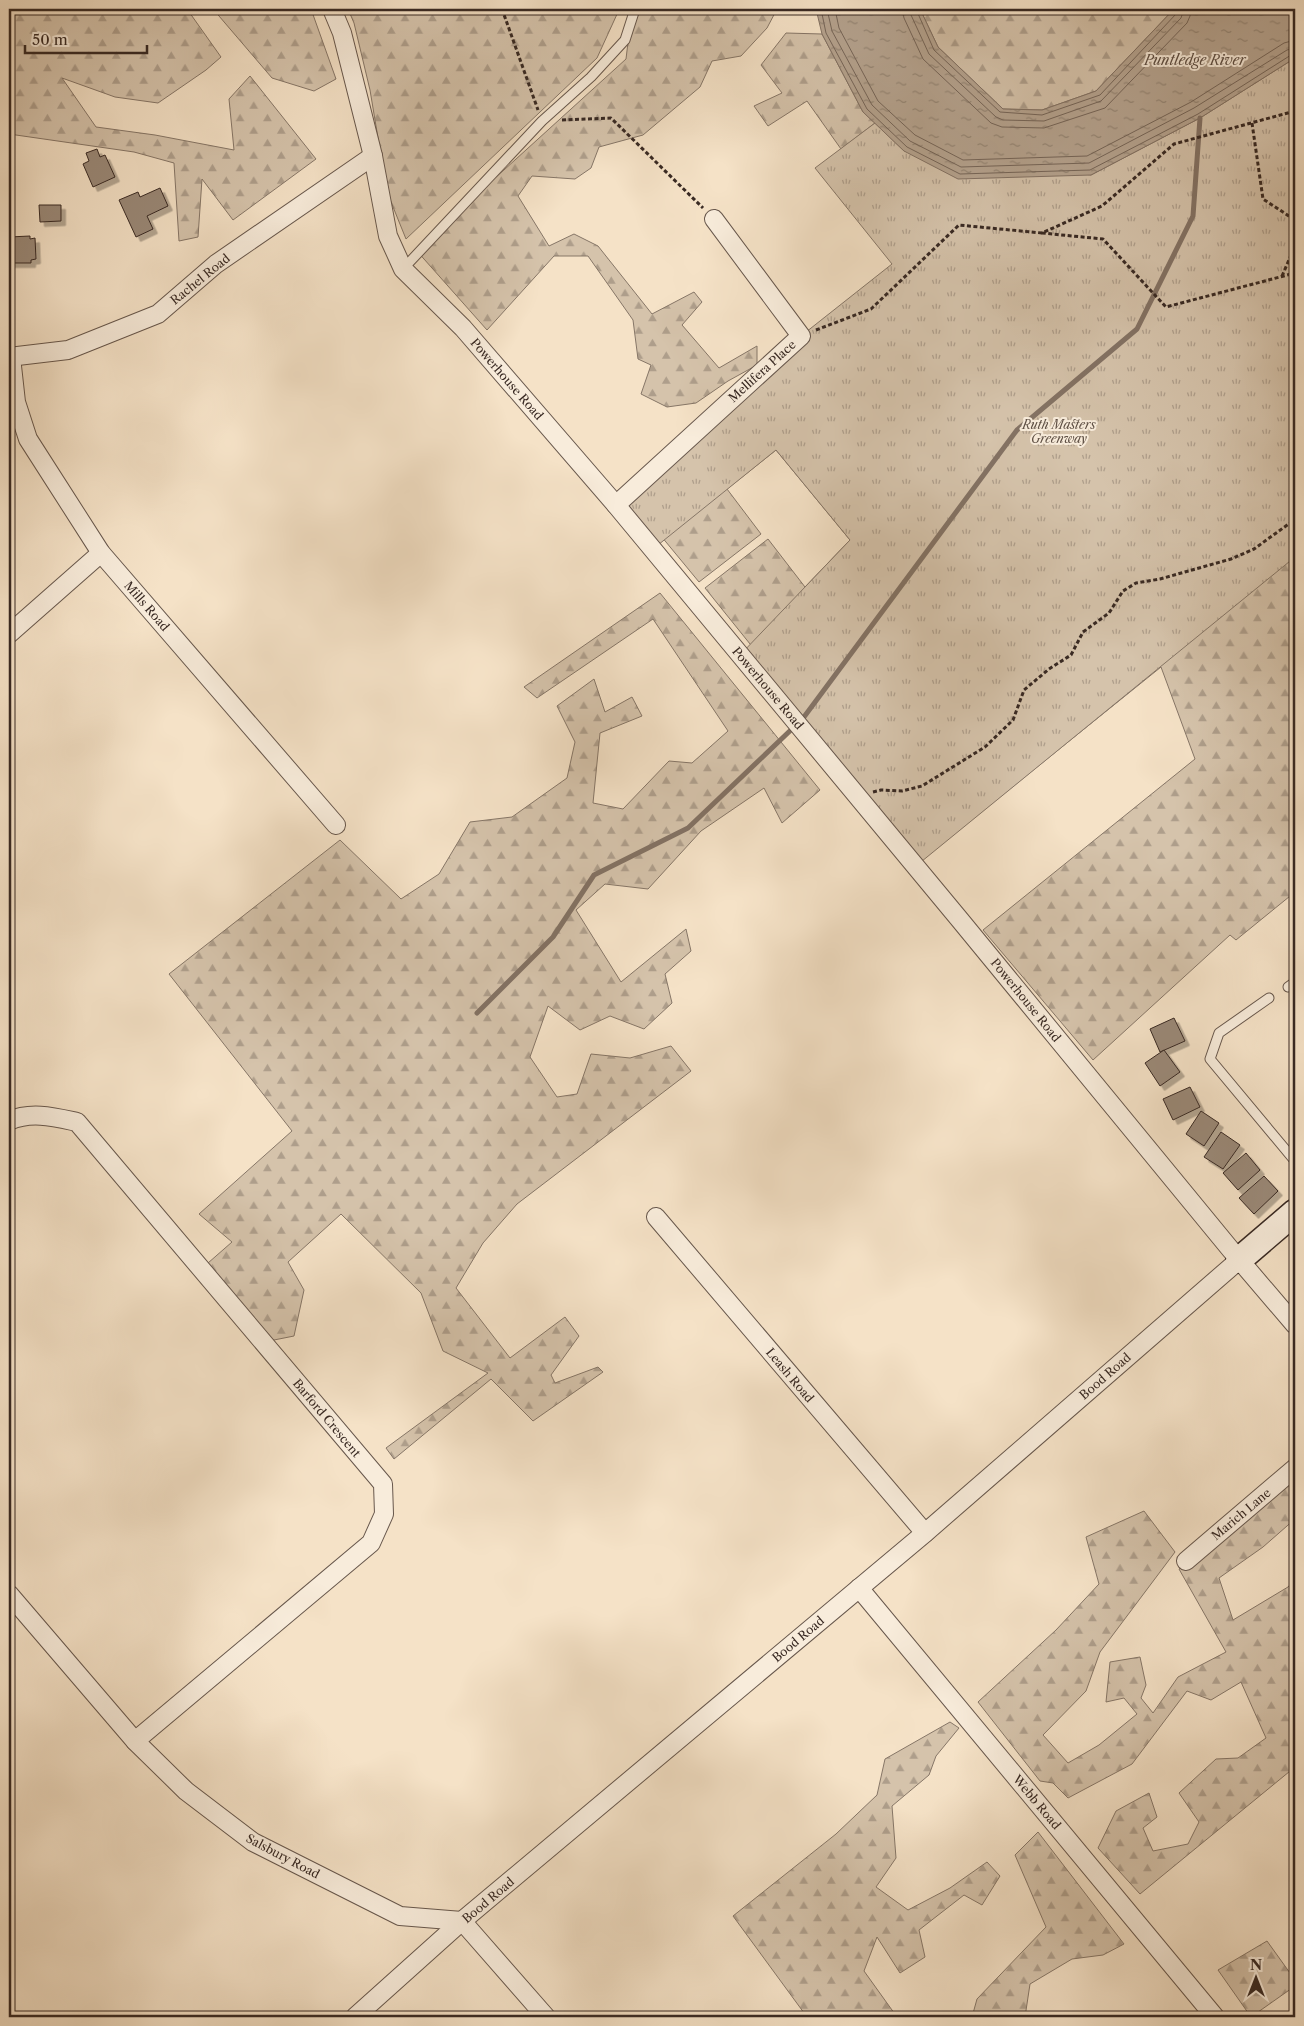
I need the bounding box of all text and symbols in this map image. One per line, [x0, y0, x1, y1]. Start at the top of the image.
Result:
scale bar [25, 22, 148, 54]
text: 50 m [32, 30, 68, 49]
water label: Puntledge River [1143, 51, 1247, 69]
street label: Rachel Road [167, 250, 233, 308]
street label: Powerhouse Road [468, 335, 547, 423]
street label: Mellifera Place [725, 337, 799, 405]
park label: Ruth Masters Greenway [1021, 417, 1097, 446]
street label: Mills Road [121, 578, 173, 634]
street label: Powerhouse Road [729, 644, 807, 733]
street label: Powerhouse Road [988, 955, 1065, 1045]
street label: Leash Road [763, 1345, 818, 1406]
street label: Bood Road [1076, 1349, 1134, 1402]
street label: Barford Crescent [290, 1376, 365, 1461]
street label: Marich Lane [1208, 1485, 1274, 1543]
street label: Bood Road [769, 1612, 828, 1665]
street label: Webb Road [1009, 1771, 1064, 1833]
street label: Salsbury Road [244, 1830, 323, 1882]
street label: Bood Road [459, 1873, 518, 1926]
north arrow [1232, 1954, 1282, 2004]
text: N [1250, 1956, 1262, 1974]

